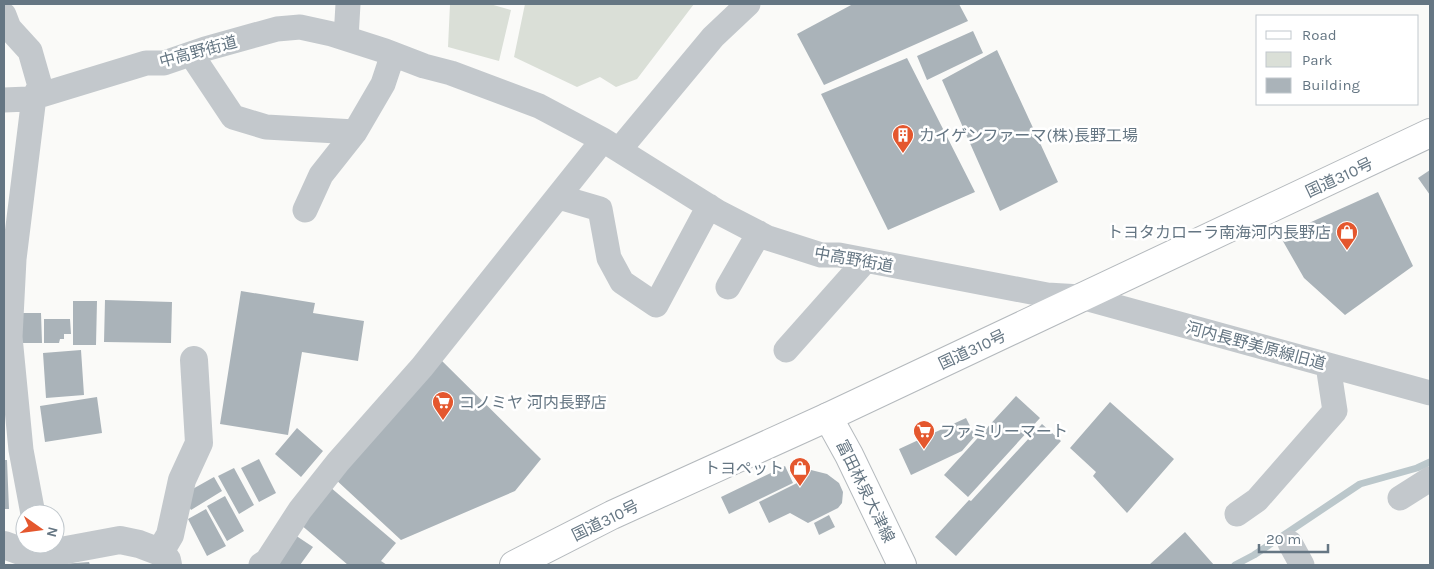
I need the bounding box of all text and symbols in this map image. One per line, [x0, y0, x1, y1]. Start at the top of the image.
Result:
legend [1256, 15, 1419, 105]
text: Road [1302, 26, 1337, 44]
street label: 中高野街道 [157, 32, 239, 71]
text: Park [1302, 51, 1332, 69]
text: Building [1302, 76, 1360, 94]
building icon: カイゲンファーマ(株)長野工場 [891, 123, 915, 154]
place label: カイゲンファーマ(株)長野工場 [919, 126, 1138, 145]
street label: 国道310号 [1302, 154, 1376, 201]
shop icon: トヨタカローラ南海河内長野店 [1335, 220, 1359, 251]
place label: トヨタカローラ南海河内長野店 [1107, 223, 1331, 242]
street label: 中高野街道 [813, 243, 895, 276]
street label: 河内長野美原線旧道 [1184, 318, 1328, 373]
street label: 国道310号 [935, 326, 1009, 373]
supermarket icon: コノミヤ 河内長野店 [431, 390, 455, 421]
place label: コノミヤ 河内長野店 [459, 393, 607, 412]
supermarket icon: ファミリーマート [912, 419, 936, 450]
place label: ファミリーマート [940, 422, 1068, 441]
street label: 富田林泉大津線 [832, 437, 899, 546]
shop icon: トヨペット [788, 456, 812, 487]
place label: トヨペット [704, 459, 784, 478]
street label: 国道310号 [569, 496, 642, 545]
north arrow [15, 504, 65, 554]
scale bar [1259, 522, 1328, 554]
text: N [43, 525, 62, 539]
text: 20 m [1266, 530, 1301, 548]

